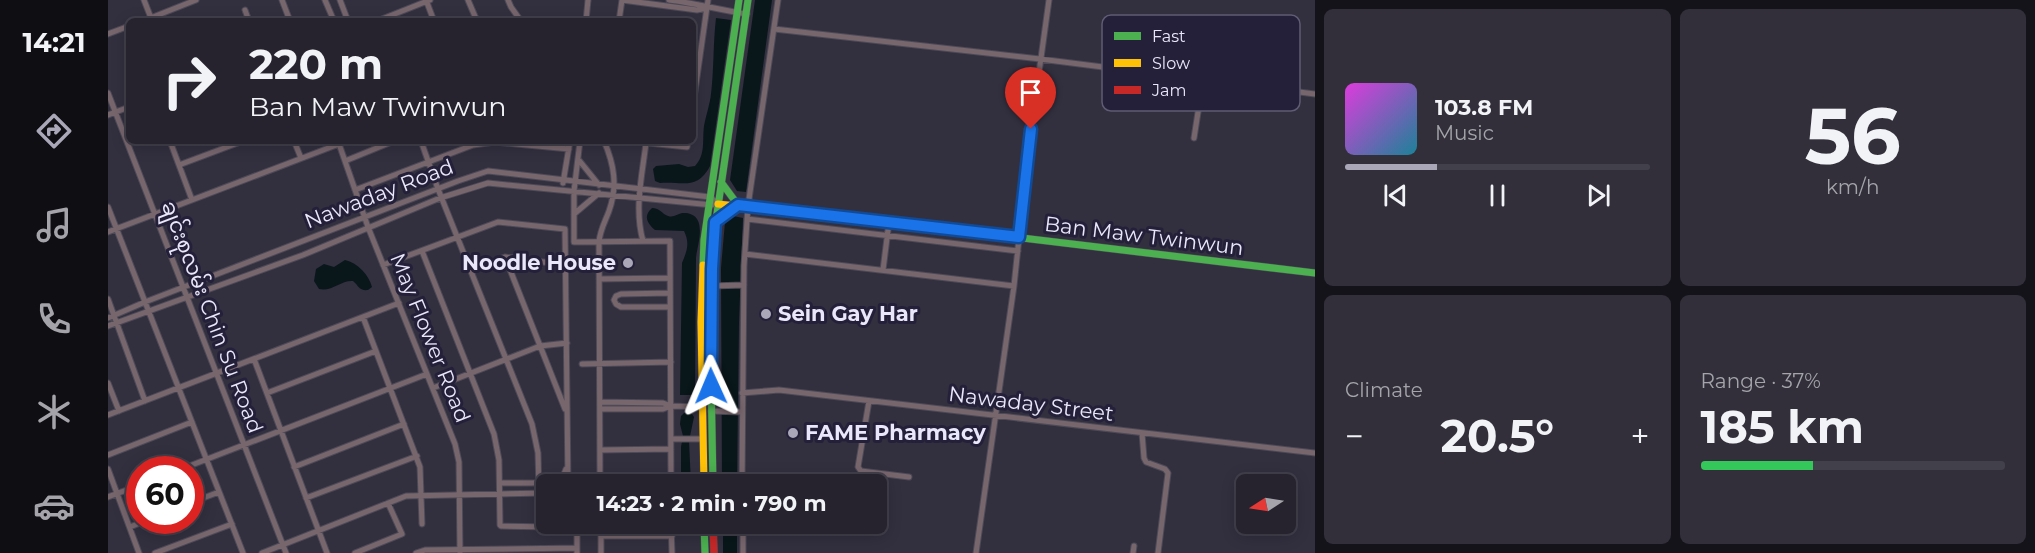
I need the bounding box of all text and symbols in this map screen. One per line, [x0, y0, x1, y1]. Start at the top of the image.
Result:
legend [1102, 15, 1300, 111]
text: 14:21 [23, 26, 86, 59]
text: Fast [1152, 27, 1186, 46]
text: 220 m [249, 38, 383, 90]
icon: right [150, 42, 228, 120]
text: Slow [1152, 54, 1190, 73]
pin [1005, 67, 1056, 129]
icon: arrive [1014, 76, 1047, 109]
text: Jam [1151, 81, 1186, 100]
text: 56 [1805, 88, 1901, 184]
text: Ban Maw Twinwun [249, 90, 507, 123]
text: 103.8 FM [1435, 94, 1533, 121]
icon: directions [33, 110, 75, 152]
text: Music [1435, 121, 1494, 145]
street label: Nawaday Road [301, 154, 457, 233]
text: km/h [1826, 175, 1879, 199]
icon: previous [1379, 179, 1412, 212]
icon: pause [1481, 179, 1514, 212]
icon: next [1582, 179, 1615, 212]
street label: ချင်းစုလမ်း Chin Su Road [151, 196, 271, 439]
icon: music [33, 204, 75, 246]
street label: Ban Maw Twinwun [1043, 211, 1245, 260]
street label: May Flower Road [385, 250, 476, 426]
place label: Noodle House [462, 250, 616, 275]
marker: Noodle House [621, 256, 635, 270]
icon: phone [33, 298, 75, 340]
place label: Sein Gay Har [778, 301, 918, 326]
marker: Sein Gay Har [759, 307, 773, 321]
position arrow [679, 354, 743, 418]
text: Range · 37% [1701, 369, 1821, 393]
text: Climate [1345, 378, 1423, 402]
street label: Nawaday Street [947, 381, 1115, 426]
icon: climate [33, 391, 75, 433]
text: 185 km [1701, 399, 1864, 454]
text: 20.5° [1440, 408, 1554, 463]
text: − [1345, 416, 1364, 456]
text: + [1631, 416, 1650, 456]
place label: FAME Pharmacy [805, 420, 986, 445]
marker: FAME Pharmacy [786, 426, 800, 440]
speed limit sign: 60 [126, 456, 204, 534]
north arrow [1236, 474, 1296, 534]
map controls [1236, 474, 1296, 534]
icon: car [33, 485, 75, 527]
text: 14:23 · 2 min · 790 m [597, 490, 826, 517]

